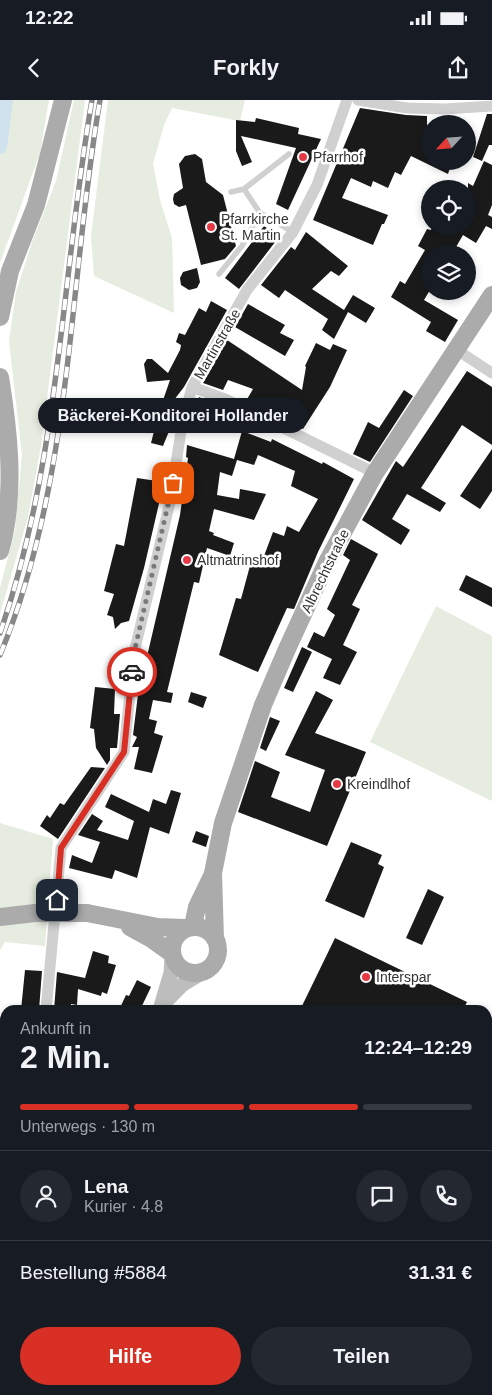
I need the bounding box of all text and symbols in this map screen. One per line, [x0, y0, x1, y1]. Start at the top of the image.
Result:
text: 12:22 [25, 7, 74, 28]
icon: back [20, 54, 48, 82]
icon: share [444, 54, 472, 82]
text: Forkly [213, 55, 279, 80]
north arrow [421, 115, 476, 170]
map controls [421, 115, 476, 300]
place label: Pfarrhof [313, 149, 363, 165]
marker: Pfarrhof [297, 151, 309, 163]
button: locate [421, 180, 476, 235]
place label: Pfarrkirche St. Martin [221, 211, 289, 243]
marker: Pfarrkirche St. Martin [205, 221, 217, 233]
button: layers [421, 245, 476, 300]
street label: Martinstraße [190, 306, 244, 382]
callout: Bäckerei-Konditorei Hollander [38, 398, 308, 433]
text: Bäckerei-Konditorei Hollander [58, 407, 288, 424]
pin [152, 462, 194, 504]
icon: bag [159, 469, 187, 497]
street label: Albrechtstraße [298, 526, 352, 615]
place label: Altmatrinshof [197, 552, 279, 568]
marker: Altmatrinshof [181, 554, 193, 566]
courier [107, 647, 157, 697]
icon: car [118, 658, 146, 686]
place label: Kreindlhof [347, 776, 410, 792]
marker: Kreindlhof [331, 778, 343, 790]
pin [36, 879, 78, 921]
icon: home [43, 886, 71, 914]
place label: Interspar [376, 969, 432, 985]
marker: Interspar [360, 971, 372, 983]
text: Ankunft in [20, 1020, 91, 1037]
text: 12:24–12:29 [364, 1037, 472, 1058]
text: 2 Min. [20, 1039, 111, 1075]
text: Unterwegs · 130 m [20, 1118, 155, 1135]
button: person [20, 1170, 72, 1222]
button: chat [356, 1170, 408, 1222]
button: phone [420, 1170, 472, 1222]
text: Lena [84, 1176, 128, 1197]
text: Kurier · 4.8 [84, 1198, 163, 1215]
text: Bestellung #5884 [20, 1262, 167, 1283]
text: 31.31 € [409, 1262, 472, 1283]
button: Hilfe [20, 1327, 241, 1385]
button: Teilen [251, 1327, 472, 1385]

